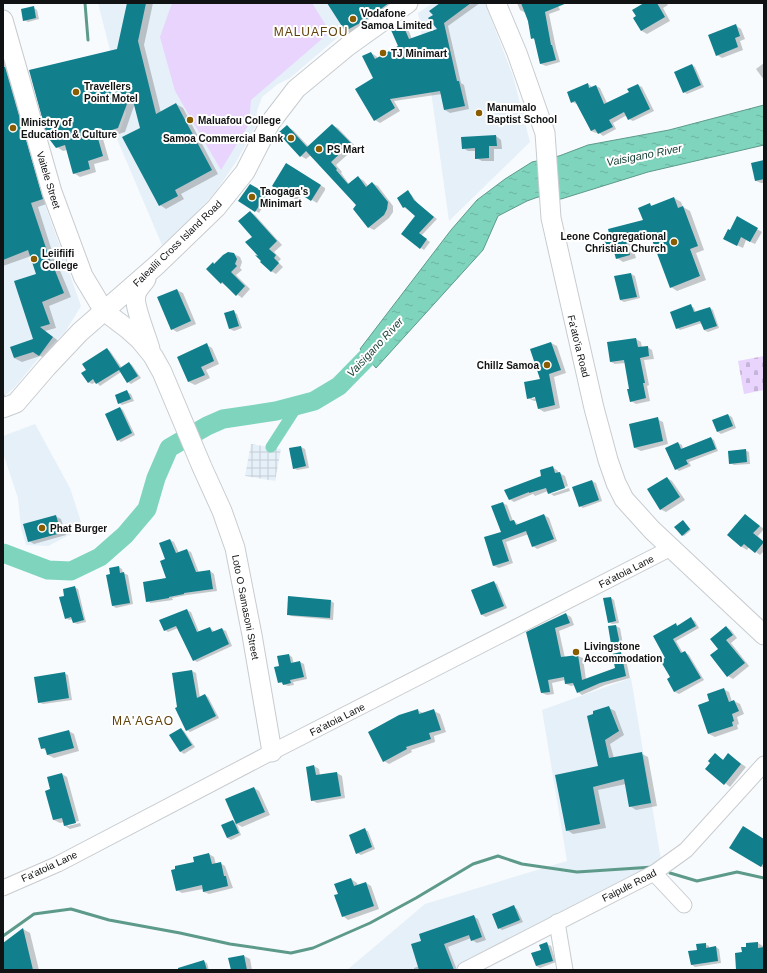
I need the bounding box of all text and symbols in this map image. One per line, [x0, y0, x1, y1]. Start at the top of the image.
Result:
place label: Vodafone Samoa Limited [361, 8, 432, 31]
marker: Vodafone Samoa Limited [348, 14, 358, 24]
district label: MALUAFOU [274, 25, 348, 39]
marker: TJ Minimart [378, 48, 388, 58]
place label: TJ Minimart [391, 48, 448, 59]
place label: Travellers Point Motel [84, 81, 138, 104]
marker: Travellers Point Motel [71, 87, 81, 97]
place label: Manumalo Baptist School [487, 102, 557, 125]
marker: Manumalo Baptist School [474, 108, 484, 118]
marker: Maluafou College [185, 115, 195, 125]
place label: Maluafou College [198, 115, 281, 126]
place label: Ministry of Education & Culture [21, 117, 118, 140]
marker: Ministry of Education & Culture [8, 123, 18, 133]
place label: Samoa Commercial Bank [163, 133, 283, 144]
marker: Samoa Commercial Bank [286, 133, 296, 143]
water label: Vaisigano River [605, 142, 684, 168]
marker: PS Mart [314, 144, 324, 154]
place label: PS Mart [327, 144, 365, 155]
street label: Vaitele Street [35, 150, 63, 210]
place label: Taogaga's Minimart [260, 186, 309, 209]
marker: Taogaga's Minimart [247, 192, 257, 202]
street label: Falealili Cross Island Road [131, 198, 224, 289]
place label: Leone Congregational Christian Church [560, 231, 666, 254]
marker: Leone Congregational Christian Church [669, 237, 679, 247]
place label: Leiifiifi College [42, 248, 79, 271]
marker: Leiifiifi College [29, 254, 39, 264]
water label: Vaisigano River [344, 314, 406, 379]
street label: Fa'ato'ia Road [565, 314, 592, 378]
place label: Chillz Samoa [477, 360, 539, 371]
marker: Chillz Samoa [542, 360, 552, 370]
marker: Phat Burger [37, 523, 47, 533]
place label: Phat Burger [50, 523, 107, 534]
street label: Fa'atoia Lane [597, 553, 656, 590]
street label: Loto O Samasoni Street [230, 554, 261, 661]
place label: Livingstone Accommodation [584, 641, 662, 664]
marker: Livingstone Accommodation [571, 647, 581, 657]
street label: Fa'atoia Lane [308, 701, 367, 738]
district label: MA'AGAO [112, 714, 174, 728]
street label: Fa'atoia Lane [20, 849, 79, 884]
street label: Faipule Road [600, 867, 658, 904]

